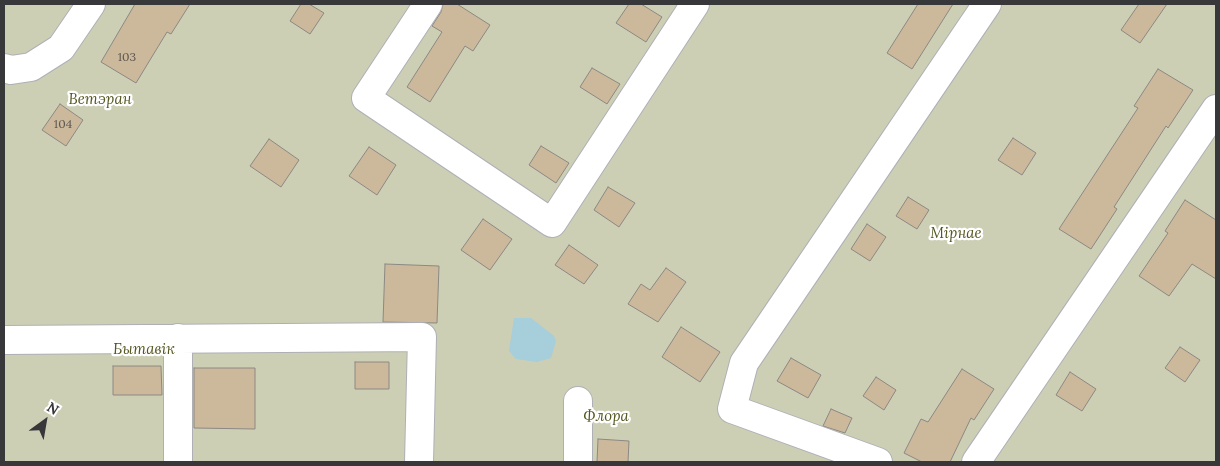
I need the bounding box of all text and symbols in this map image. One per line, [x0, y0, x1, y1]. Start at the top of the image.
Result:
house number: 103 [118, 51, 136, 65]
park label: Ветэран [68, 91, 132, 109]
house number: 104 [54, 118, 72, 132]
park label: Мірнае [930, 225, 982, 243]
park label: Бытавік [113, 341, 175, 359]
north arrow [20, 396, 70, 446]
text: N [44, 398, 62, 419]
park label: Флора [583, 408, 629, 426]

